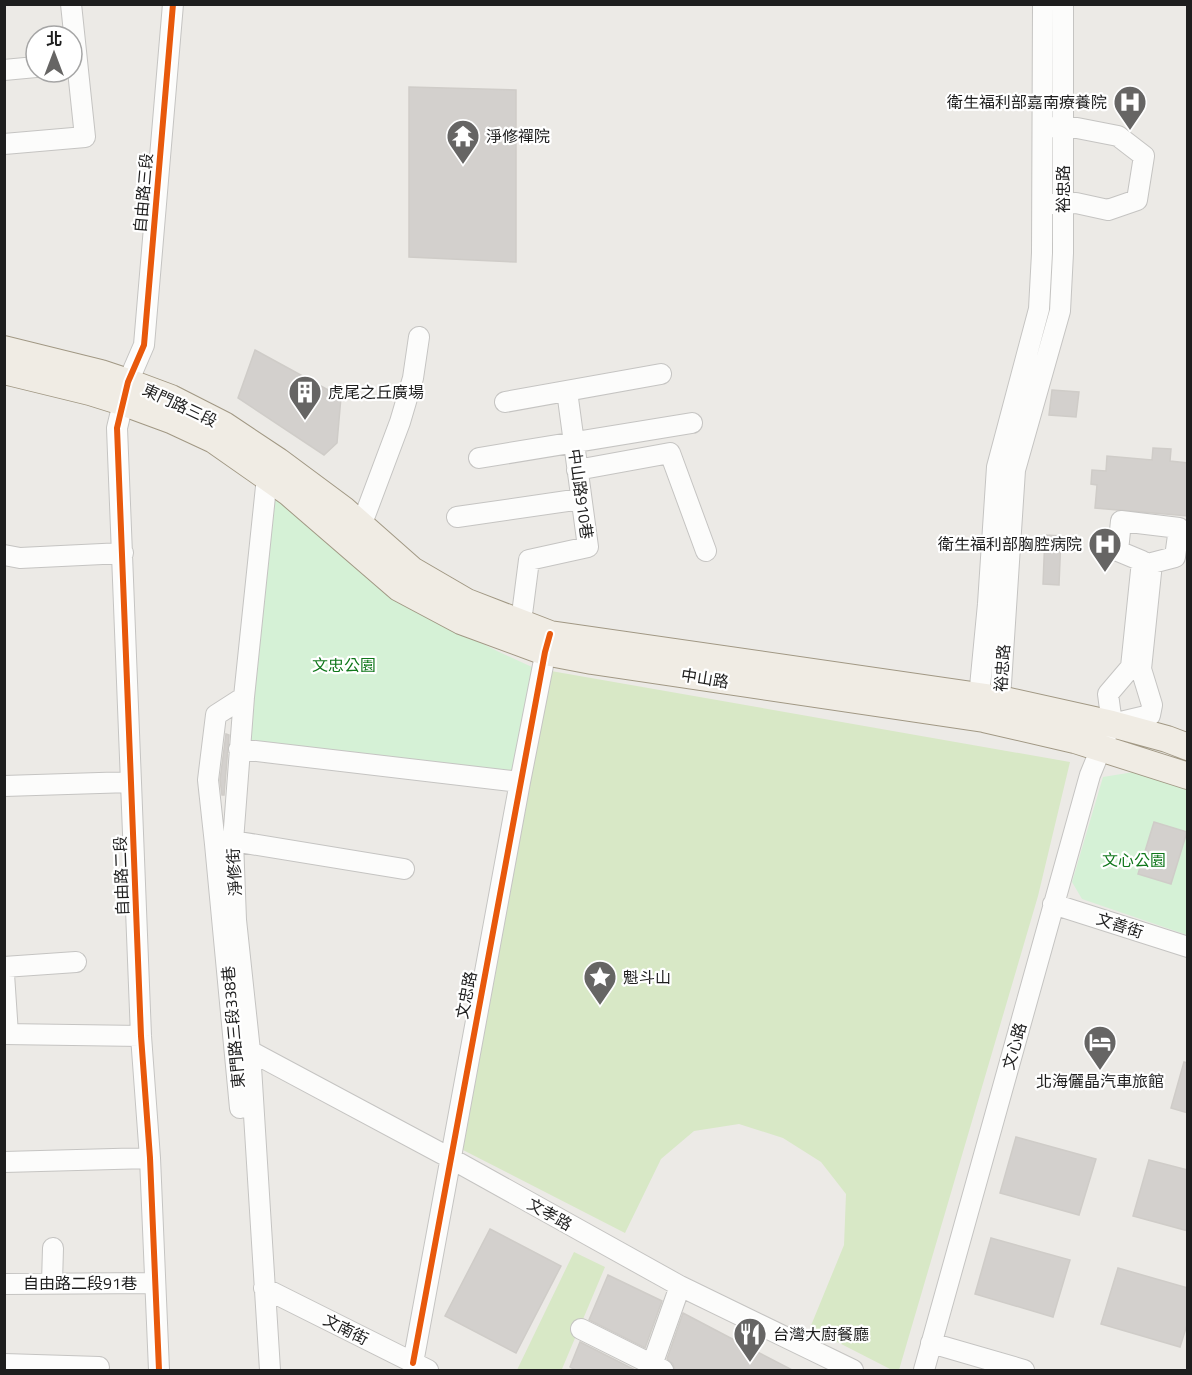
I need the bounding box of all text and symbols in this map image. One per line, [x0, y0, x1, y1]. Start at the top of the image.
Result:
north arrow [24, 24, 84, 84]
text: 北 [46, 27, 62, 51]
hospital icon: 衛生福利部嘉南療養院 [1112, 84, 1148, 131]
place label: 衛生福利部嘉南療養院 [947, 90, 1107, 114]
temple icon: 淨修禪院 [445, 118, 481, 165]
place label: 淨修禪院 [486, 124, 550, 148]
street label: 自由路三段 [128, 152, 158, 234]
street label: 裕忠路 [1051, 165, 1075, 213]
building icon: 虎尾之丘廣場 [287, 374, 323, 421]
street label: 東門路三段 [139, 377, 221, 433]
place label: 虎尾之丘廣場 [328, 380, 424, 404]
street label: 中山路910巷 [563, 447, 599, 541]
hospital icon: 衛生福利部胸腔病院 [1087, 526, 1123, 573]
place label: 衛生福利部胸腔病院 [938, 532, 1082, 556]
street label: 裕忠路 [988, 643, 1016, 693]
park label: 文忠公園 [312, 653, 376, 677]
street label: 中山路 [679, 662, 731, 694]
street label: 自由路二段 [108, 836, 134, 916]
street label: 淨修街 [221, 847, 247, 897]
park label: 文心公園 [1102, 848, 1166, 872]
street label: 文善街 [1093, 906, 1147, 944]
place icon: 魁斗山 [582, 959, 618, 1006]
street label: 東門路三段338巷 [216, 965, 250, 1089]
place label: 魁斗山 [623, 965, 671, 989]
street label: 文忠路 [450, 969, 482, 1021]
street label: 文心路 [996, 1020, 1032, 1072]
hotel icon: 北海儷晶汽車旅館 [1082, 1024, 1118, 1071]
place label: 北海儷晶汽車旅館 [1036, 1069, 1164, 1093]
street label: 文孝路 [523, 1192, 577, 1236]
street label: 自由路二段91巷 [23, 1271, 137, 1295]
street label: 文南街 [319, 1307, 373, 1351]
restaurant icon: 台灣大廚餐廳 [732, 1316, 768, 1363]
place label: 台灣大廚餐廳 [773, 1322, 869, 1346]

